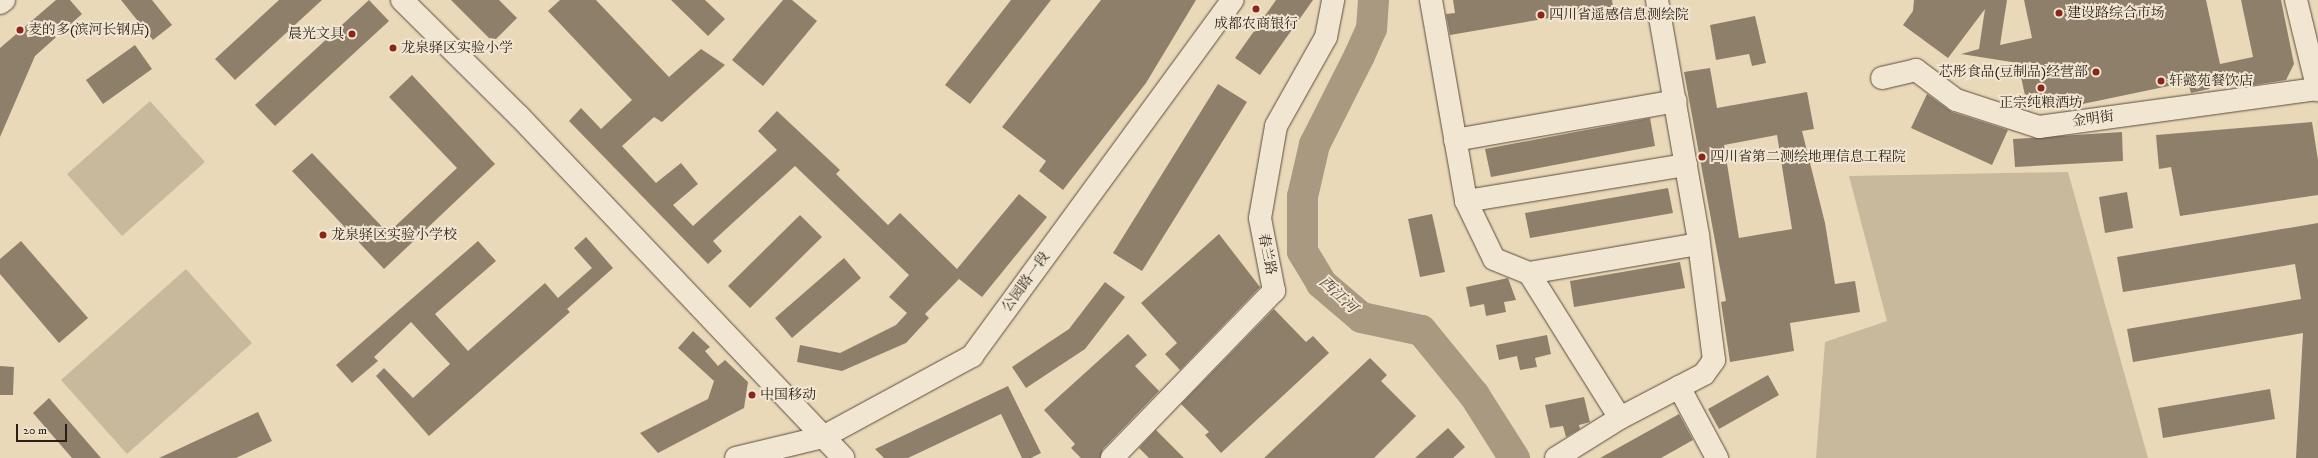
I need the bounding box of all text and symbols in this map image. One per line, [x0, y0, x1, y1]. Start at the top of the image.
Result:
marker: 成都农商银行 [1251, 4, 1261, 14]
place label: 建设路综合市场 [2067, 5, 2165, 21]
place label: 四川省遥感信息测绘院 [1549, 7, 1689, 23]
marker: 建设路综合市场 [2054, 8, 2064, 18]
marker: 四川省遥感信息测绘院 [1536, 10, 1546, 20]
place label: 成都农商银行 [1214, 16, 1298, 32]
place label: 麦的多(滨河长钢店) [28, 22, 149, 38]
marker: 麦的多(滨河长钢店) [15, 25, 25, 35]
place label: 晨光文具 [288, 26, 344, 42]
marker: 晨光文具 [347, 29, 357, 39]
place label: 龙泉驿区实验小学 [401, 40, 513, 56]
marker: 龙泉驿区实验小学 [388, 43, 398, 53]
place label: 芯彤食品(豆制品)经营部 [1939, 64, 2088, 80]
marker: 芯彤食品(豆制品)经营部 [2091, 67, 2101, 77]
place label: 轩懿苑餐饮店 [2169, 73, 2253, 89]
marker: 轩懿苑餐饮店 [2156, 76, 2166, 86]
marker: 正宗纯粮酒坊 [2036, 83, 2046, 93]
place label: 正宗纯粮酒坊 [1999, 95, 2083, 111]
street label: 金明街 [2071, 108, 2115, 130]
place label: 四川省第二测绘地理信息工程院 [1710, 149, 1906, 165]
marker: 四川省第二测绘地理信息工程院 [1697, 152, 1707, 162]
place label: 龙泉驿区实验小学校 [331, 227, 457, 243]
marker: 龙泉驿区实验小学校 [318, 230, 328, 240]
street label: 春兰路 [1255, 232, 1279, 276]
street label: 公园路一段 [999, 249, 1053, 315]
water label: 西江河 [1315, 273, 1361, 317]
place label: 中国移动 [760, 387, 816, 403]
marker: 中国移动 [747, 390, 757, 400]
scale bar [18, 416, 69, 442]
text: 20 m [23, 423, 47, 438]

